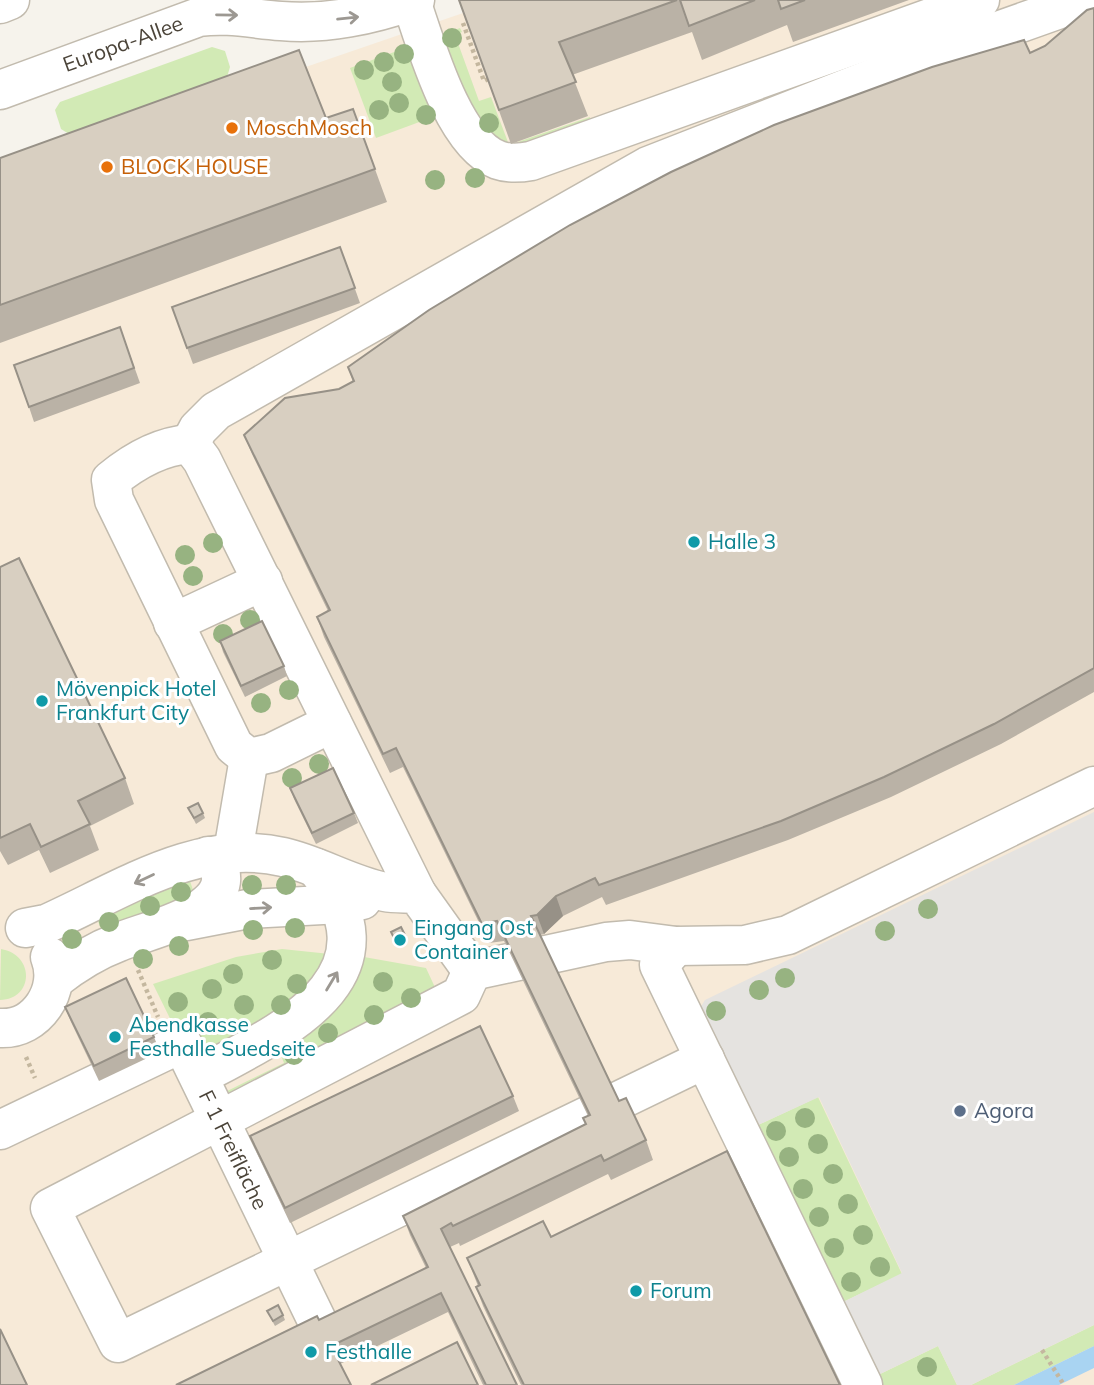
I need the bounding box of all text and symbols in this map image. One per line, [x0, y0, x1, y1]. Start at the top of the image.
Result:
one-way arrow [215, 8, 238, 22]
street label: Europa-Allee [59, 9, 186, 77]
one-way arrow [337, 11, 359, 24]
place label: MoschMosch [246, 114, 372, 140]
marker: MoschMosch [224, 120, 240, 136]
place label: BLOCK HOUSE [121, 153, 268, 179]
marker: BLOCK HOUSE [99, 159, 115, 175]
place label: Halle 3 [708, 528, 776, 554]
marker: Halle 3 [686, 534, 702, 550]
place label: Mövenpick Hotel Frankfurt City [56, 675, 217, 725]
marker: Mövenpick Hotel Frankfurt City [34, 693, 50, 709]
one-way arrow [134, 873, 155, 887]
one-way arrow [250, 901, 272, 914]
place label: Eingang Ost Container [414, 914, 533, 964]
marker: Eingang Ost Container [392, 932, 408, 948]
one-way arrow [326, 971, 340, 991]
place label: Abendkasse Festhalle Suedseite [129, 1011, 316, 1061]
marker: Abendkasse Festhalle Suedseite [107, 1029, 123, 1045]
street label: F 1 Freifläche [194, 1086, 274, 1214]
place label: Agora [974, 1097, 1034, 1123]
marker: Agora [952, 1103, 968, 1119]
place label: Forum [650, 1277, 712, 1303]
marker: Forum [628, 1283, 644, 1299]
place label: Festhalle [325, 1338, 412, 1364]
marker: Festhalle [303, 1344, 319, 1360]

